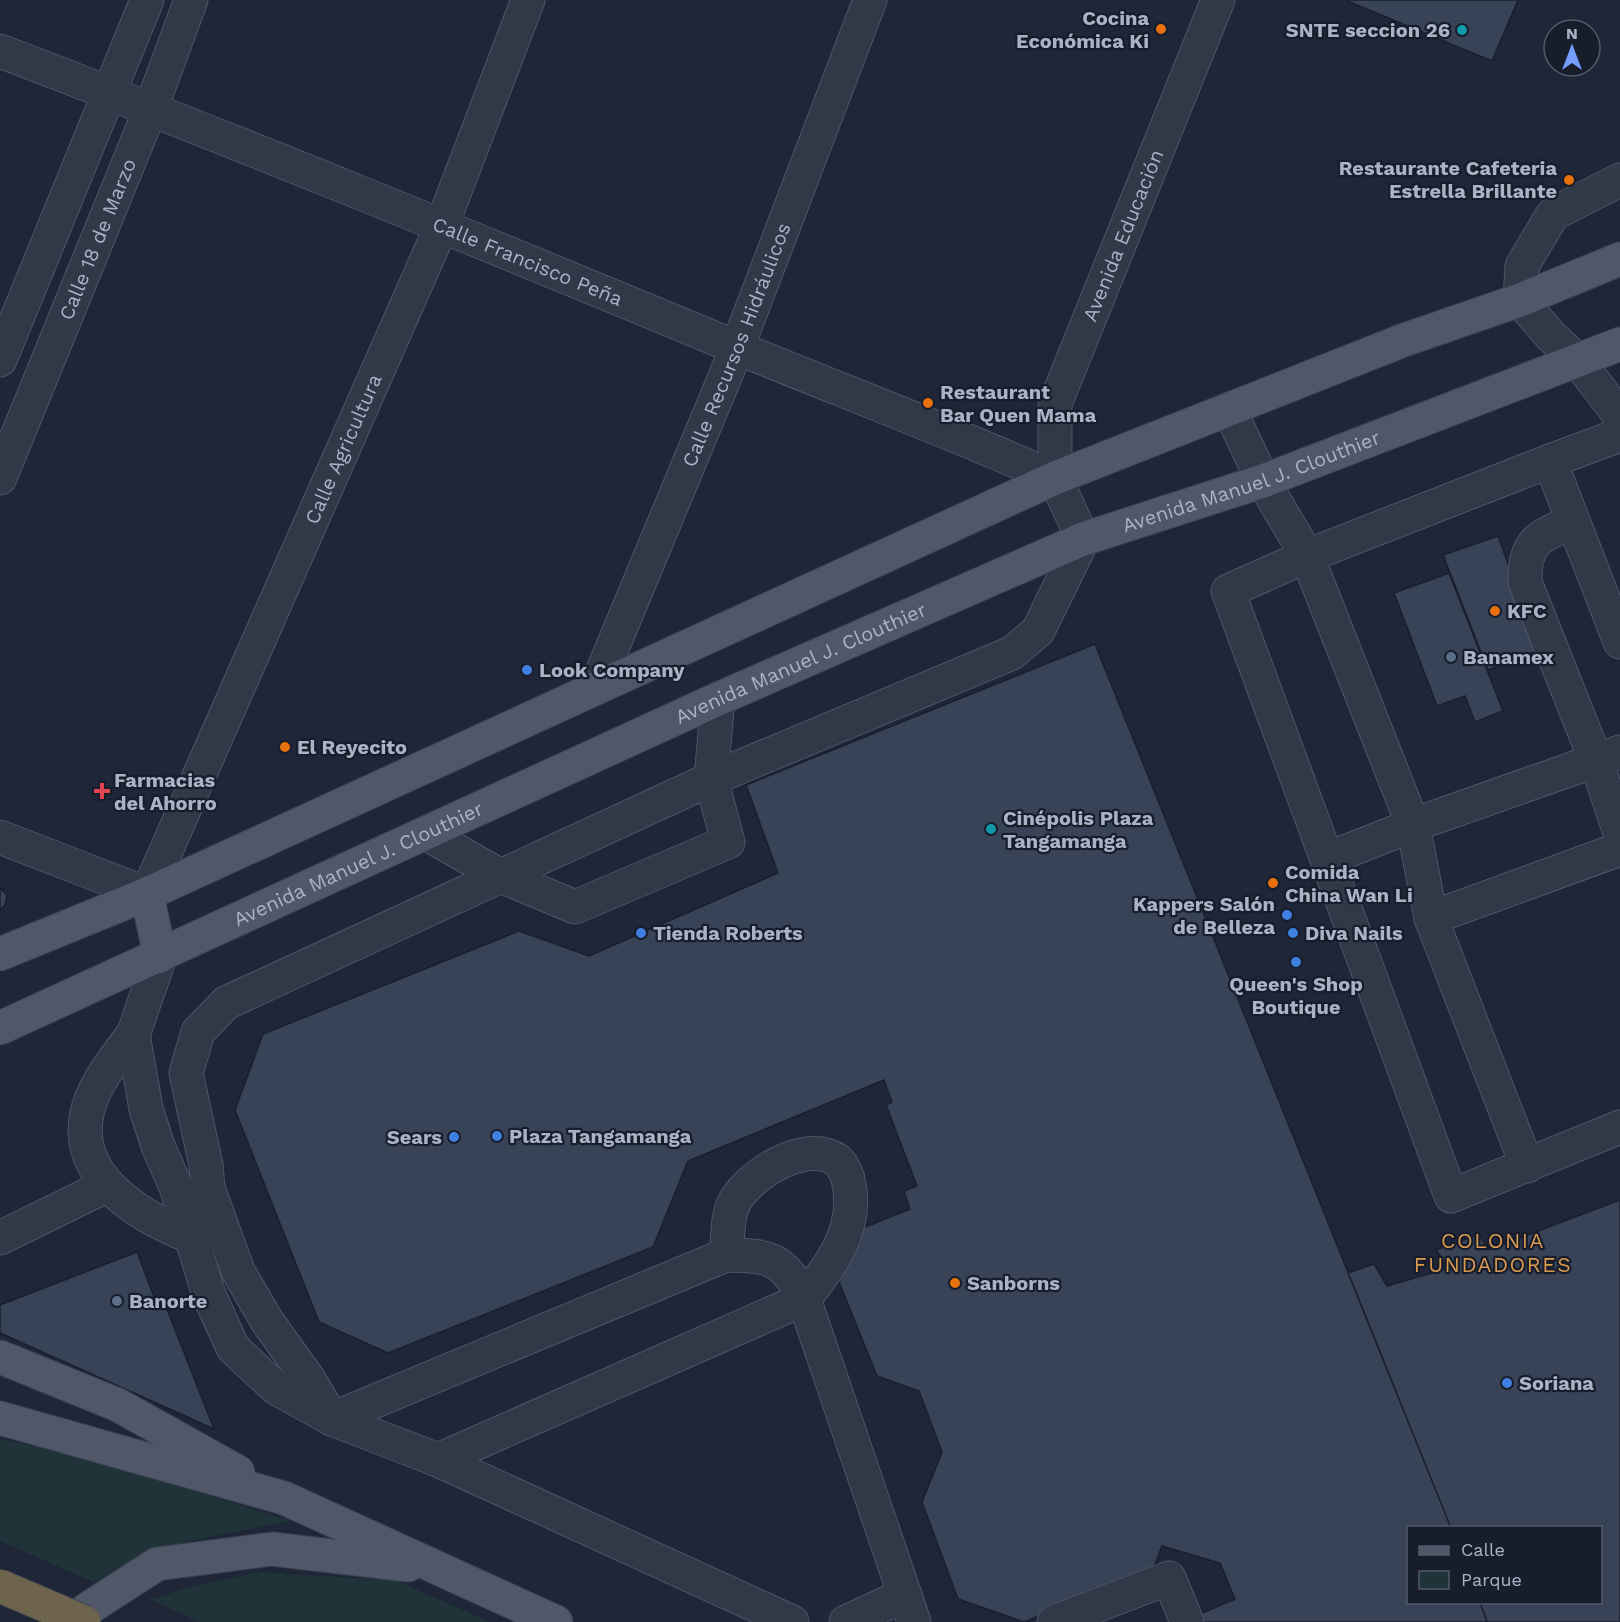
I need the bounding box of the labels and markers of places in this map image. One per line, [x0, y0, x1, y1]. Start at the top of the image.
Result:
place label: Cocina Económica Ki [1016, 6, 1149, 53]
place label: SNTE seccion 26 [1286, 18, 1450, 42]
marker: Cocina Económica Ki [1154, 22, 1168, 36]
marker: SNTE seccion 26 [1455, 23, 1469, 37]
place label: Restaurante Cafeteria Estrella Brillante [1339, 156, 1557, 203]
marker: Restaurante Cafeteria Estrella Brillante [1562, 173, 1576, 187]
place label: Restaurant Bar Quen Mama [940, 380, 1097, 427]
marker: Restaurant Bar Quen Mama [921, 396, 935, 410]
place label: KFC [1507, 599, 1547, 623]
marker: KFC [1488, 604, 1502, 618]
place label: Banamex [1463, 645, 1554, 669]
marker: Banamex [1444, 650, 1458, 664]
place label: Look Company [539, 658, 685, 682]
marker: Look Company [520, 663, 534, 677]
place label: El Reyecito [297, 735, 407, 759]
marker: El Reyecito [278, 740, 292, 754]
place label: Farmacias del Ahorro [114, 768, 217, 815]
marker: Farmacias del Ahorro [95, 784, 109, 798]
place label: Cinépolis Plaza Tangamanga [1003, 806, 1154, 853]
marker: Cinépolis Plaza Tangamanga [984, 822, 998, 836]
place label: Comida China Wan Li [1285, 860, 1413, 907]
marker: Comida China Wan Li [1266, 876, 1280, 890]
place label: Kappers Salón de Belleza [1133, 892, 1275, 939]
marker: Kappers Salón de Belleza [1280, 908, 1294, 922]
place label: Tienda Roberts [653, 921, 803, 945]
place label: Diva Nails [1305, 921, 1403, 945]
marker: Tienda Roberts [634, 926, 648, 940]
marker: Diva Nails [1286, 926, 1300, 940]
marker: Queen's Shop Boutique [1289, 955, 1303, 969]
place label: Queen's Shop Boutique [1229, 972, 1363, 1019]
place label: Plaza Tangamanga [509, 1124, 692, 1148]
place label: Sears [387, 1125, 442, 1149]
marker: Plaza Tangamanga [490, 1129, 504, 1143]
marker: Sears [447, 1130, 461, 1144]
place label: Sanborns [967, 1271, 1060, 1295]
marker: Sanborns [948, 1276, 962, 1290]
place label: Banorte [129, 1289, 207, 1313]
marker: Banorte [110, 1294, 124, 1308]
place label: Soriana [1519, 1371, 1594, 1395]
marker: Soriana [1500, 1376, 1514, 1390]

